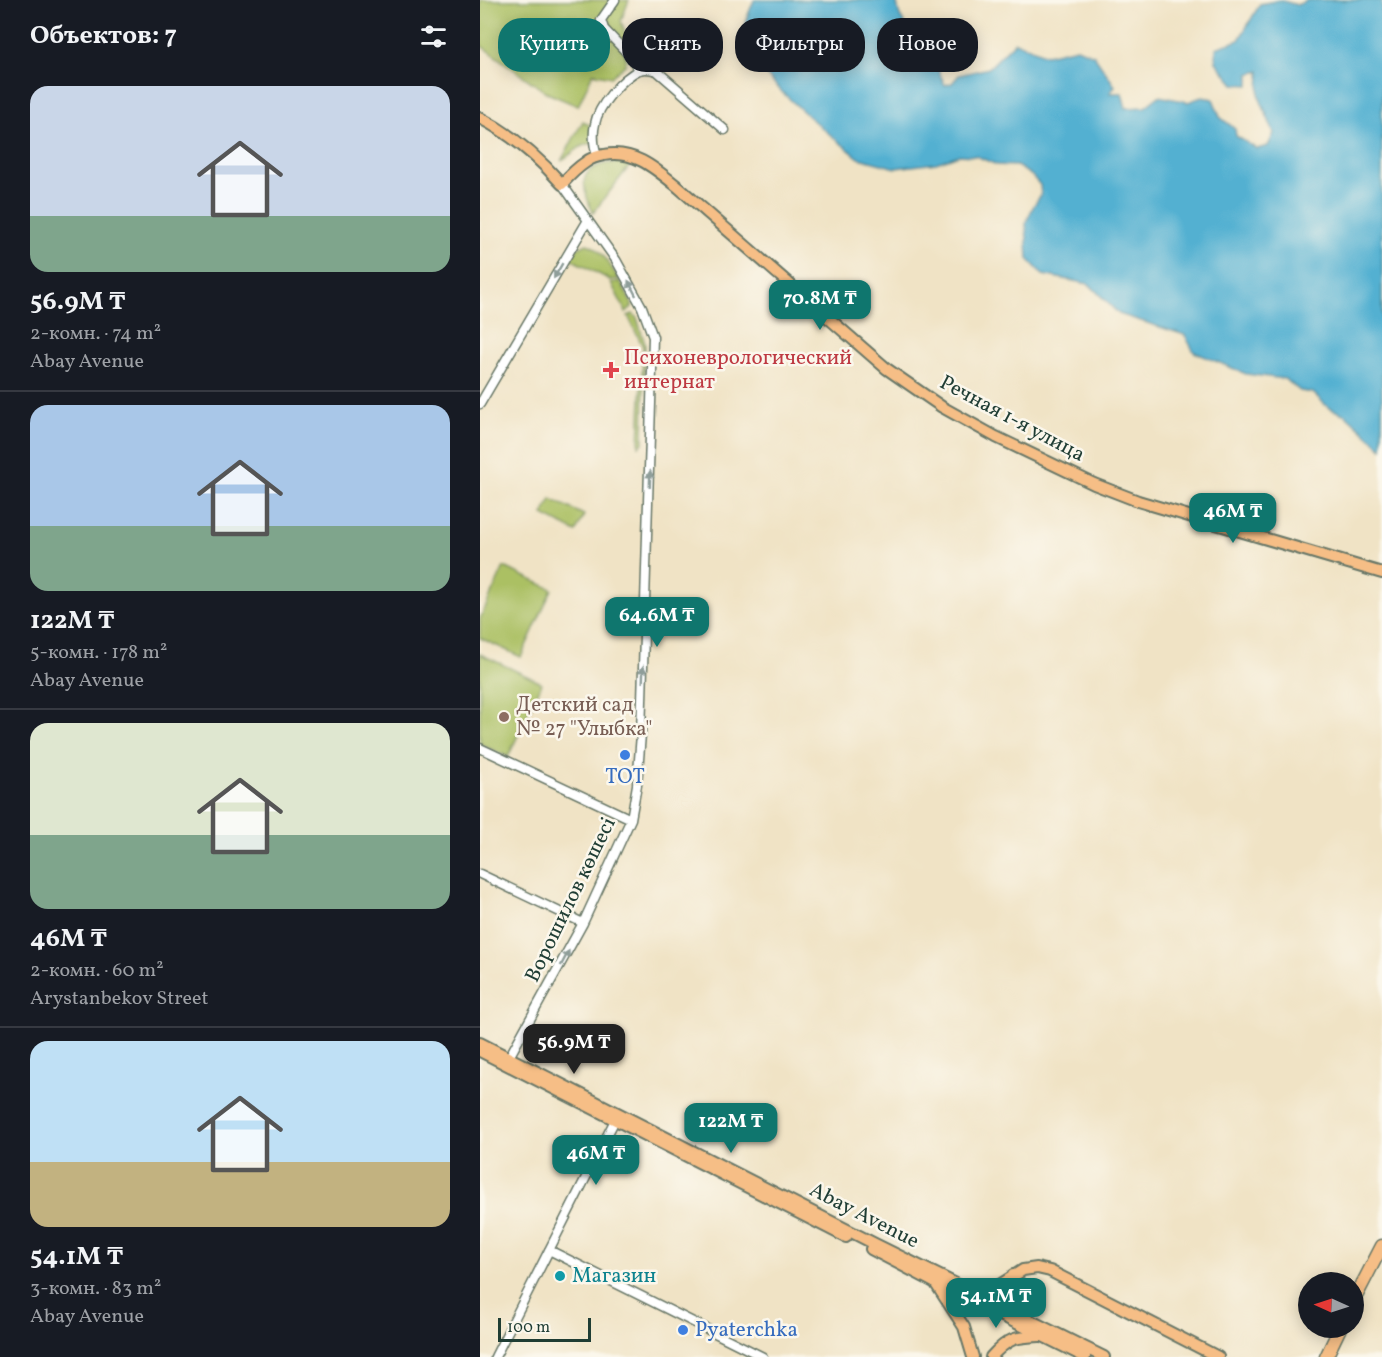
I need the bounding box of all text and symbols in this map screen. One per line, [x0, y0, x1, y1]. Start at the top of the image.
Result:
text: Объектов: 7 [30, 18, 177, 54]
chip: Купить [498, 18, 610, 72]
chip: Снять [622, 18, 723, 72]
chip: Фильтры [735, 18, 865, 72]
chip: Новое [877, 18, 978, 72]
icon: filters [417, 20, 450, 53]
icon: home [186, 125, 294, 233]
one-way arrow [553, 263, 564, 279]
one-way arrow [628, 280, 637, 297]
pin: 70.8M ₸ [765, 280, 875, 331]
text: 56.9M ₸ [30, 284, 126, 320]
text: 70.8M ₸ [783, 285, 857, 313]
text: 2-комн. · 74 m² [30, 320, 161, 348]
place label: Психоневрологический интернат [624, 344, 852, 397]
text: Abay Avenue [30, 348, 144, 376]
marker: Психоневрологический интернат [602, 361, 620, 379]
street label: Речная 1-я улица [934, 368, 1090, 470]
icon: home [186, 444, 294, 552]
one-way arrow [645, 469, 654, 488]
pin: 46M ₸ [1191, 493, 1275, 544]
text: 46M ₸ [1203, 498, 1263, 526]
pin: 64.6M ₸ [602, 597, 712, 648]
text: 64.6M ₸ [619, 602, 695, 630]
text: 122M ₸ [30, 603, 115, 639]
text: 5-комн. · 178 m² [30, 639, 167, 667]
one-way arrow [639, 664, 648, 683]
text: Abay Avenue [30, 667, 144, 695]
place label: Детский сад № 27 "Улыбка" [516, 691, 653, 744]
marker: Детский сад № 27 "Улыбка" [497, 710, 511, 724]
marker: ТОТ [618, 748, 632, 762]
icon: home [186, 762, 294, 870]
place label: ТОТ [605, 763, 645, 792]
street label: Ворошилов көшесі [518, 813, 624, 987]
text: 46M ₸ [30, 921, 107, 957]
one-way arrow [560, 949, 570, 966]
text: 2-комн. · 60 m² [30, 957, 164, 985]
text: Arystanbekov Street [30, 985, 209, 1013]
pin: 56.9M ₸ [519, 1024, 629, 1075]
text: 56.9M ₸ [537, 1029, 611, 1057]
icon: home [186, 1080, 294, 1188]
pin: 122M ₸ [682, 1103, 780, 1154]
text: 122M ₸ [698, 1108, 764, 1136]
pin: 46M ₸ [554, 1135, 638, 1186]
text: 46M ₸ [566, 1140, 626, 1168]
street label: Abay Avenue [804, 1176, 924, 1256]
text: 54.1M ₸ [30, 1239, 123, 1275]
place label: Магазин [572, 1262, 657, 1291]
marker: Магазин [553, 1269, 567, 1283]
north arrow [1298, 1272, 1364, 1338]
map controls [1298, 1272, 1364, 1338]
text: 3-комн. · 83 m² [30, 1275, 161, 1303]
pin: 54.1M ₸ [941, 1278, 1051, 1329]
text: 54.1M ₸ [960, 1283, 1032, 1311]
text: Abay Avenue [30, 1303, 144, 1331]
scale bar [498, 1315, 591, 1342]
place label: Pyaterchka [695, 1316, 798, 1345]
text: 100 m [507, 1317, 550, 1339]
marker: Pyaterchka [676, 1323, 690, 1337]

